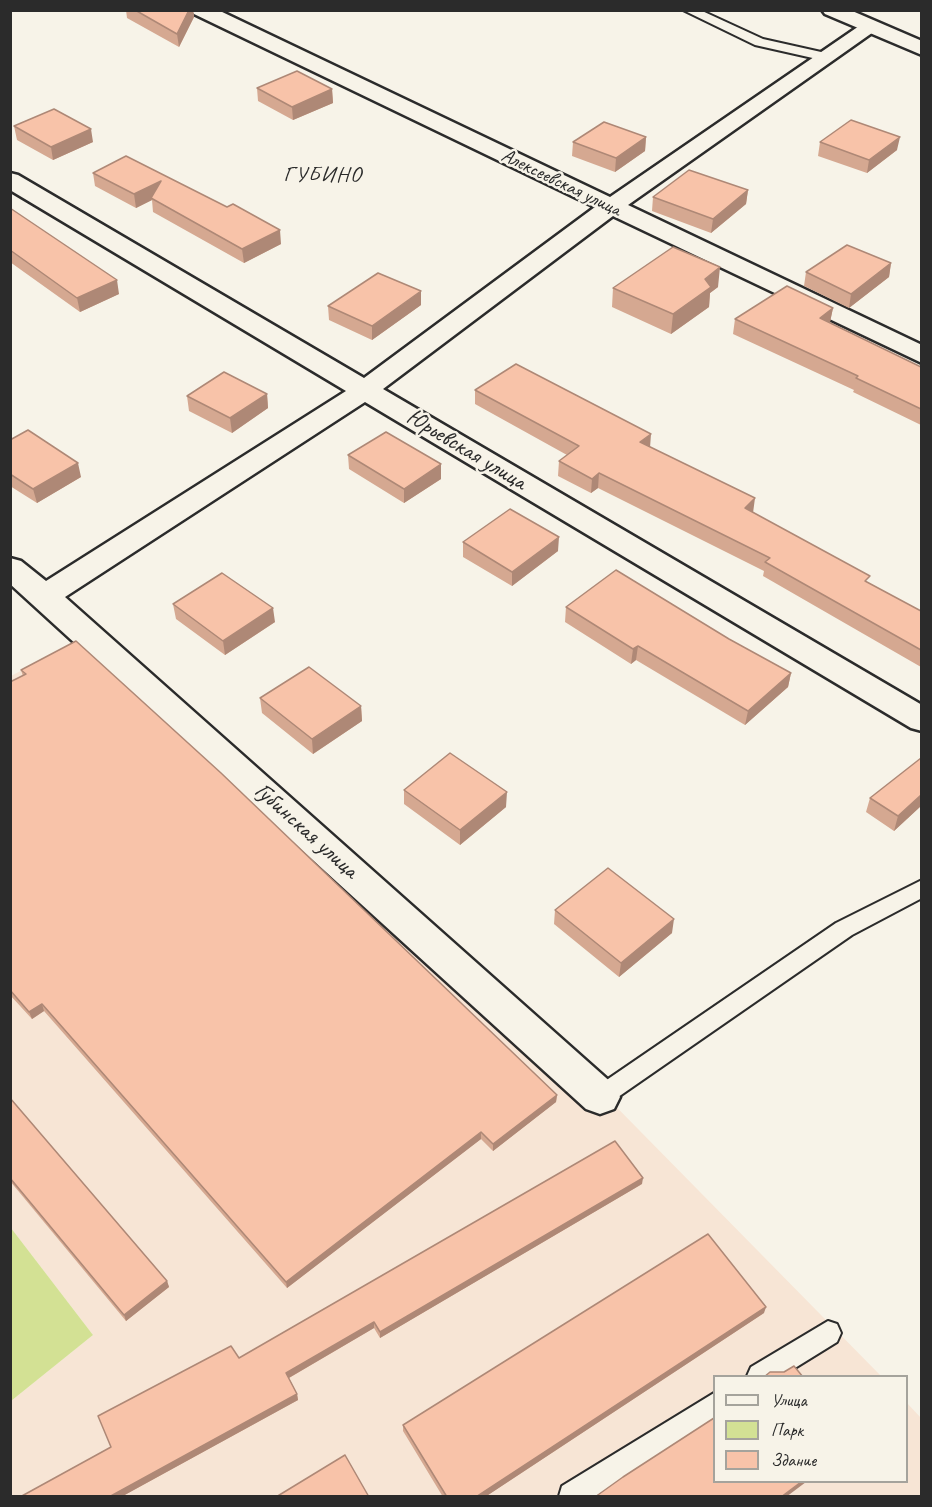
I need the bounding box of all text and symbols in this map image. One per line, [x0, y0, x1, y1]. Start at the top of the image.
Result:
street label: Алексеевская улица [497, 144, 625, 222]
district label: ГУБИНО [284, 162, 362, 188]
street label: Юрьевская улица [401, 403, 531, 497]
street label: Губинская улица [248, 777, 364, 885]
legend [713, 1375, 908, 1483]
text: Улица [771, 1389, 807, 1411]
text: Парк [771, 1419, 803, 1441]
text: Здание [771, 1449, 816, 1471]

